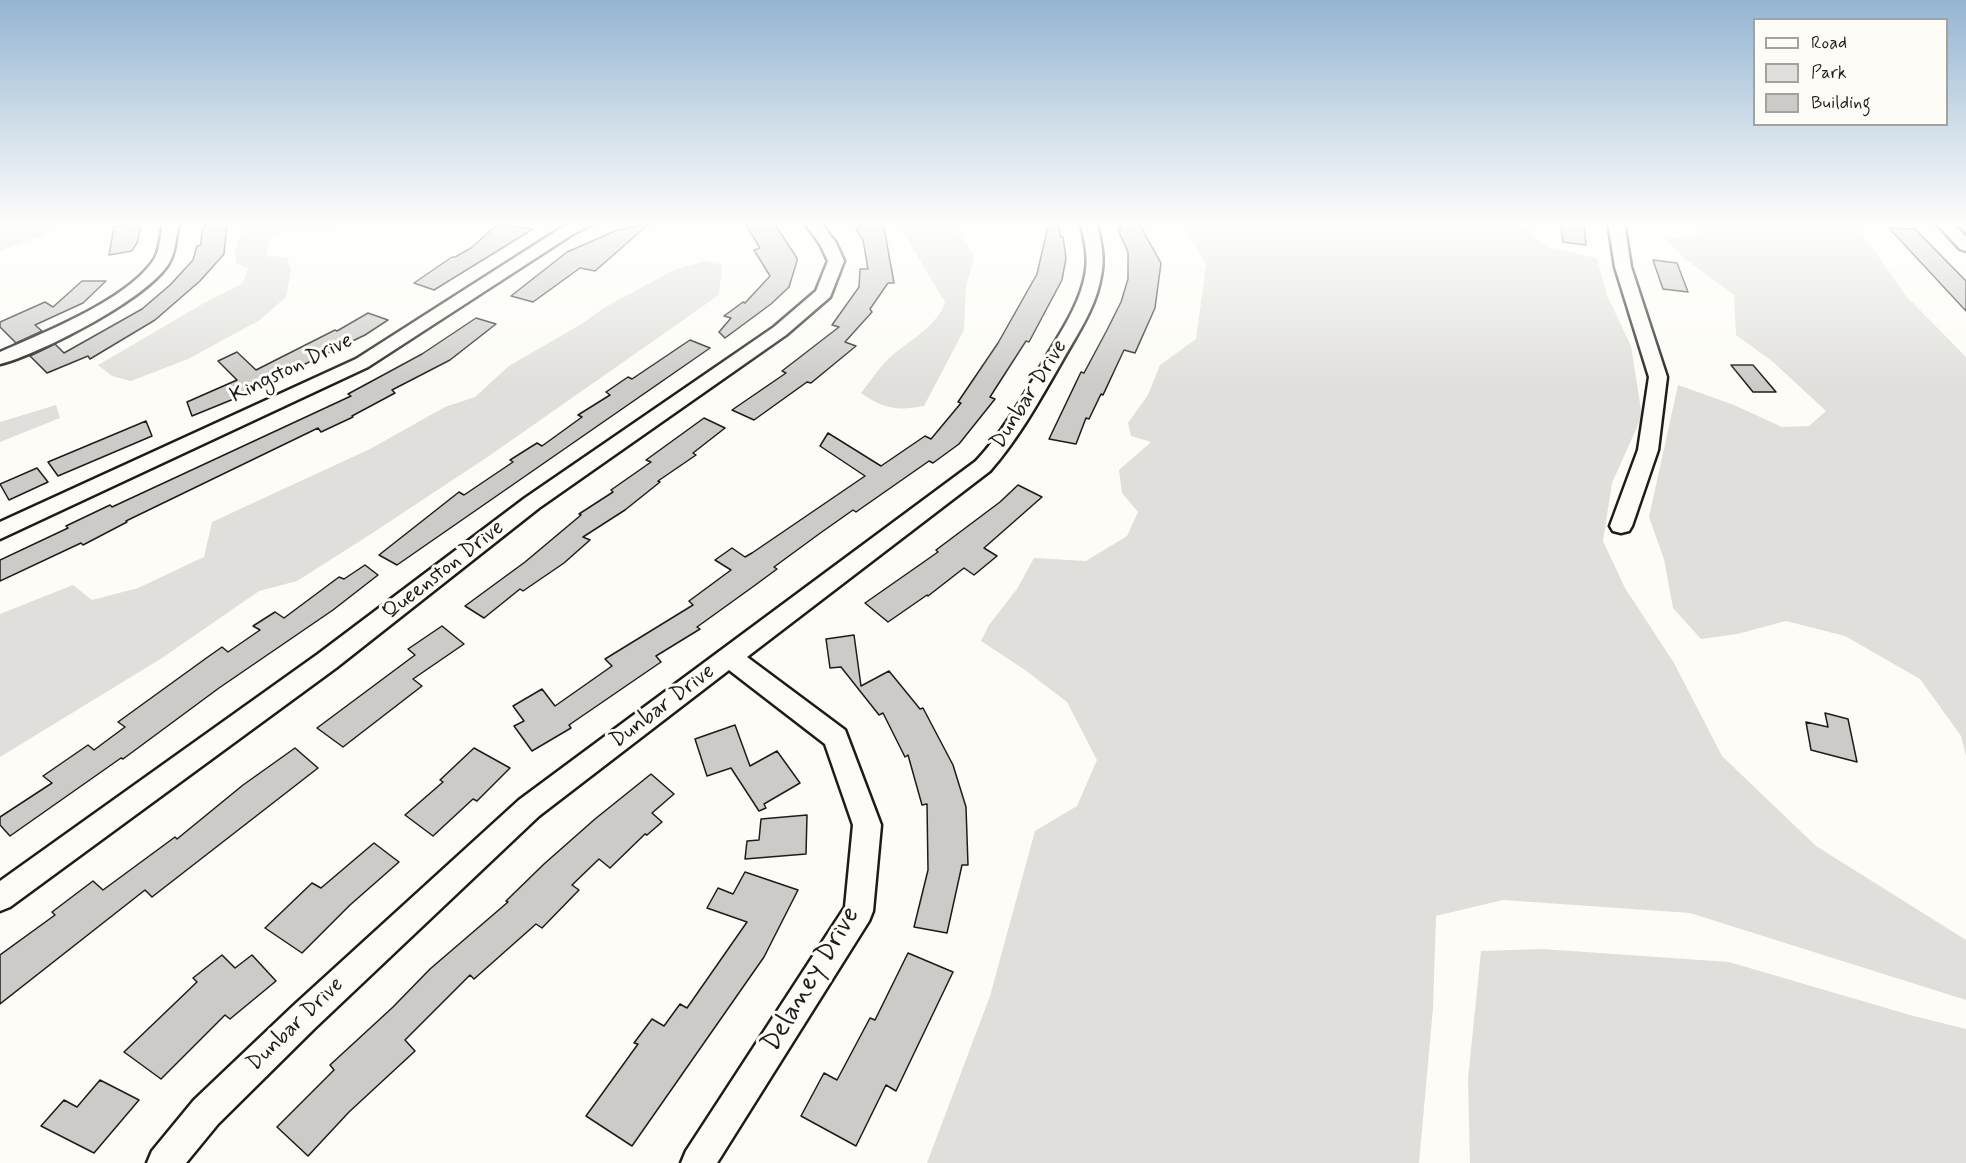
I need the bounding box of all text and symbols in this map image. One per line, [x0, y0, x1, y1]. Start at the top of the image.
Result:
legend [1753, 18, 1948, 126]
text: Road [1811, 31, 1847, 55]
text: Park [1811, 61, 1847, 85]
text: Building [1811, 91, 1871, 115]
street label: Kingston Drive [226, 328, 358, 410]
street label: Dunbar Drive [986, 335, 1074, 455]
street label: Queenston Drive [378, 515, 510, 627]
street label: Dunbar Drive [605, 659, 721, 755]
street label: Delaney Drive [756, 902, 868, 1058]
street label: Dunbar Drive [242, 972, 350, 1078]

